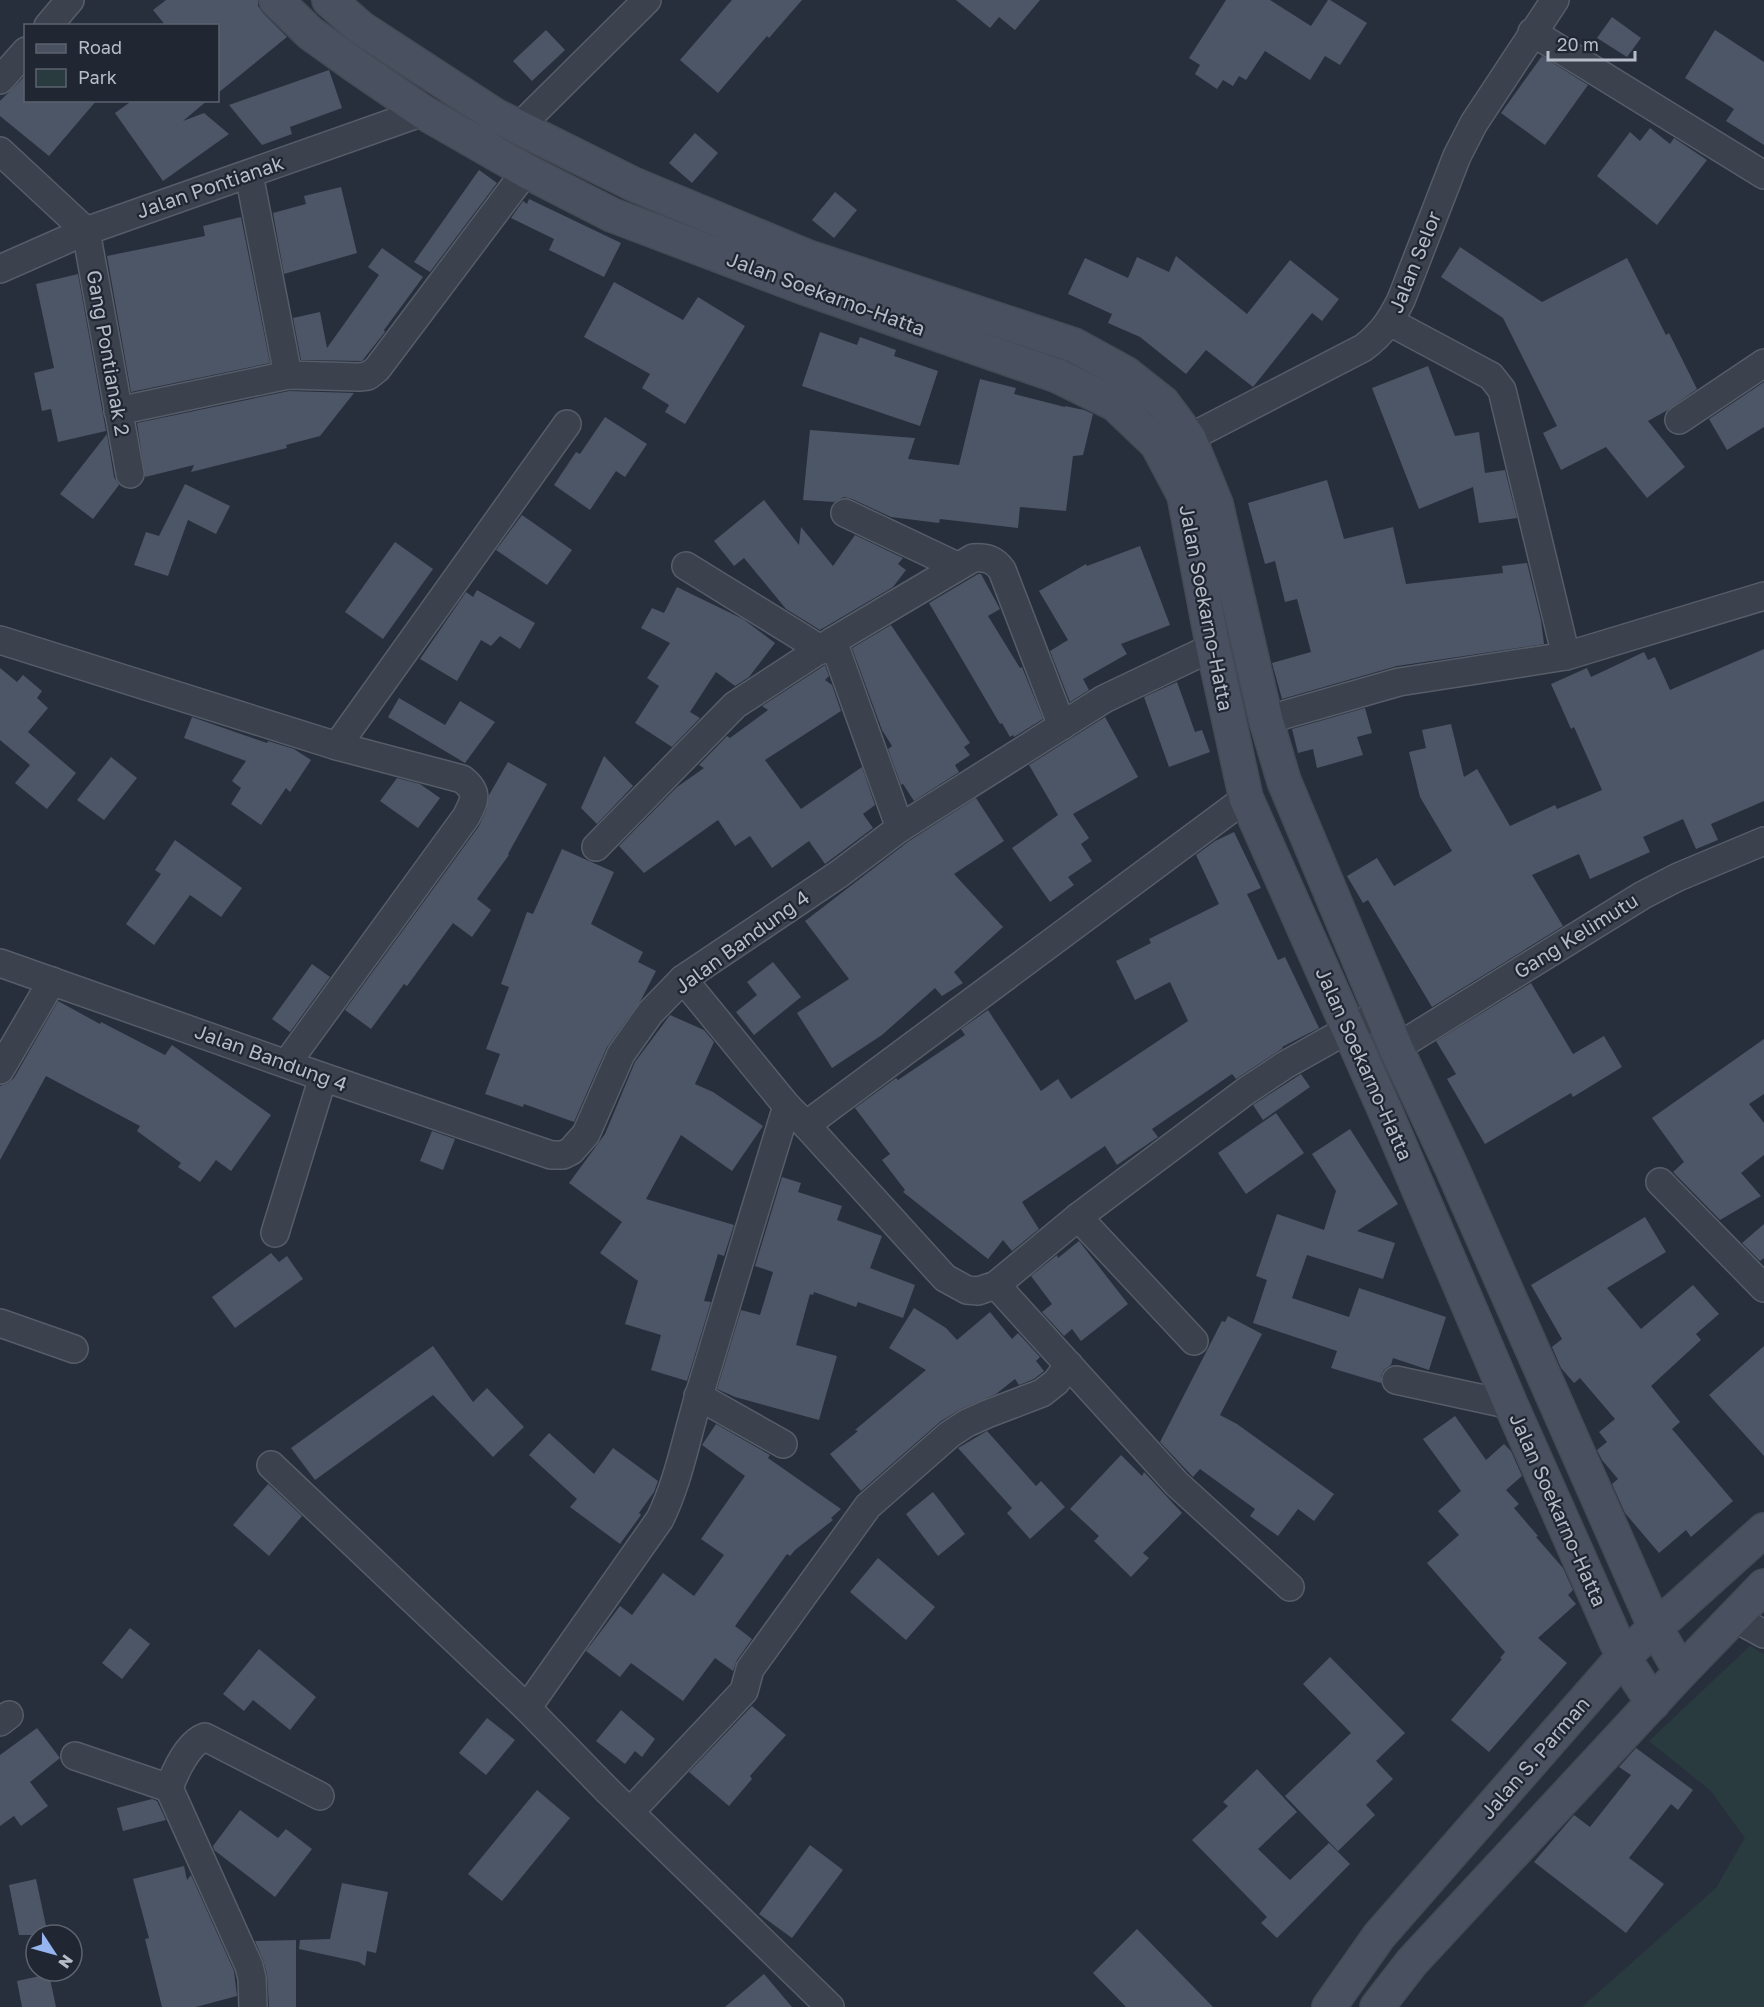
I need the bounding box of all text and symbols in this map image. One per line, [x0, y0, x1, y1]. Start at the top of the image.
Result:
legend [24, 24, 219, 102]
scale bar [1548, 24, 1635, 62]
text: 20 m [1557, 33, 1599, 55]
text: Road [78, 36, 122, 58]
text: Park [78, 66, 117, 88]
street label: Jalan Pontianak [133, 150, 286, 222]
street label: Jalan Selor [1383, 207, 1445, 316]
street label: Jalan Soekarno-Hatta [724, 246, 929, 340]
street label: Gang Pontianak 2 [83, 268, 135, 438]
street label: Jalan Soekarno-Hatta [1175, 503, 1239, 713]
street label: Jalan Bandung 4 [669, 884, 813, 998]
street label: Gang Kelimutu [1509, 887, 1642, 983]
street label: Jalan Soekarno-Hatta [1311, 963, 1418, 1164]
street label: Jalan Bandung 4 [192, 1018, 351, 1096]
street label: Jalan Soekarno-Hatta [1505, 1409, 1612, 1610]
street label: Jalan S. Parman [1475, 1691, 1594, 1823]
north arrow [24, 1923, 84, 1983]
text: N [54, 1951, 78, 1973]

